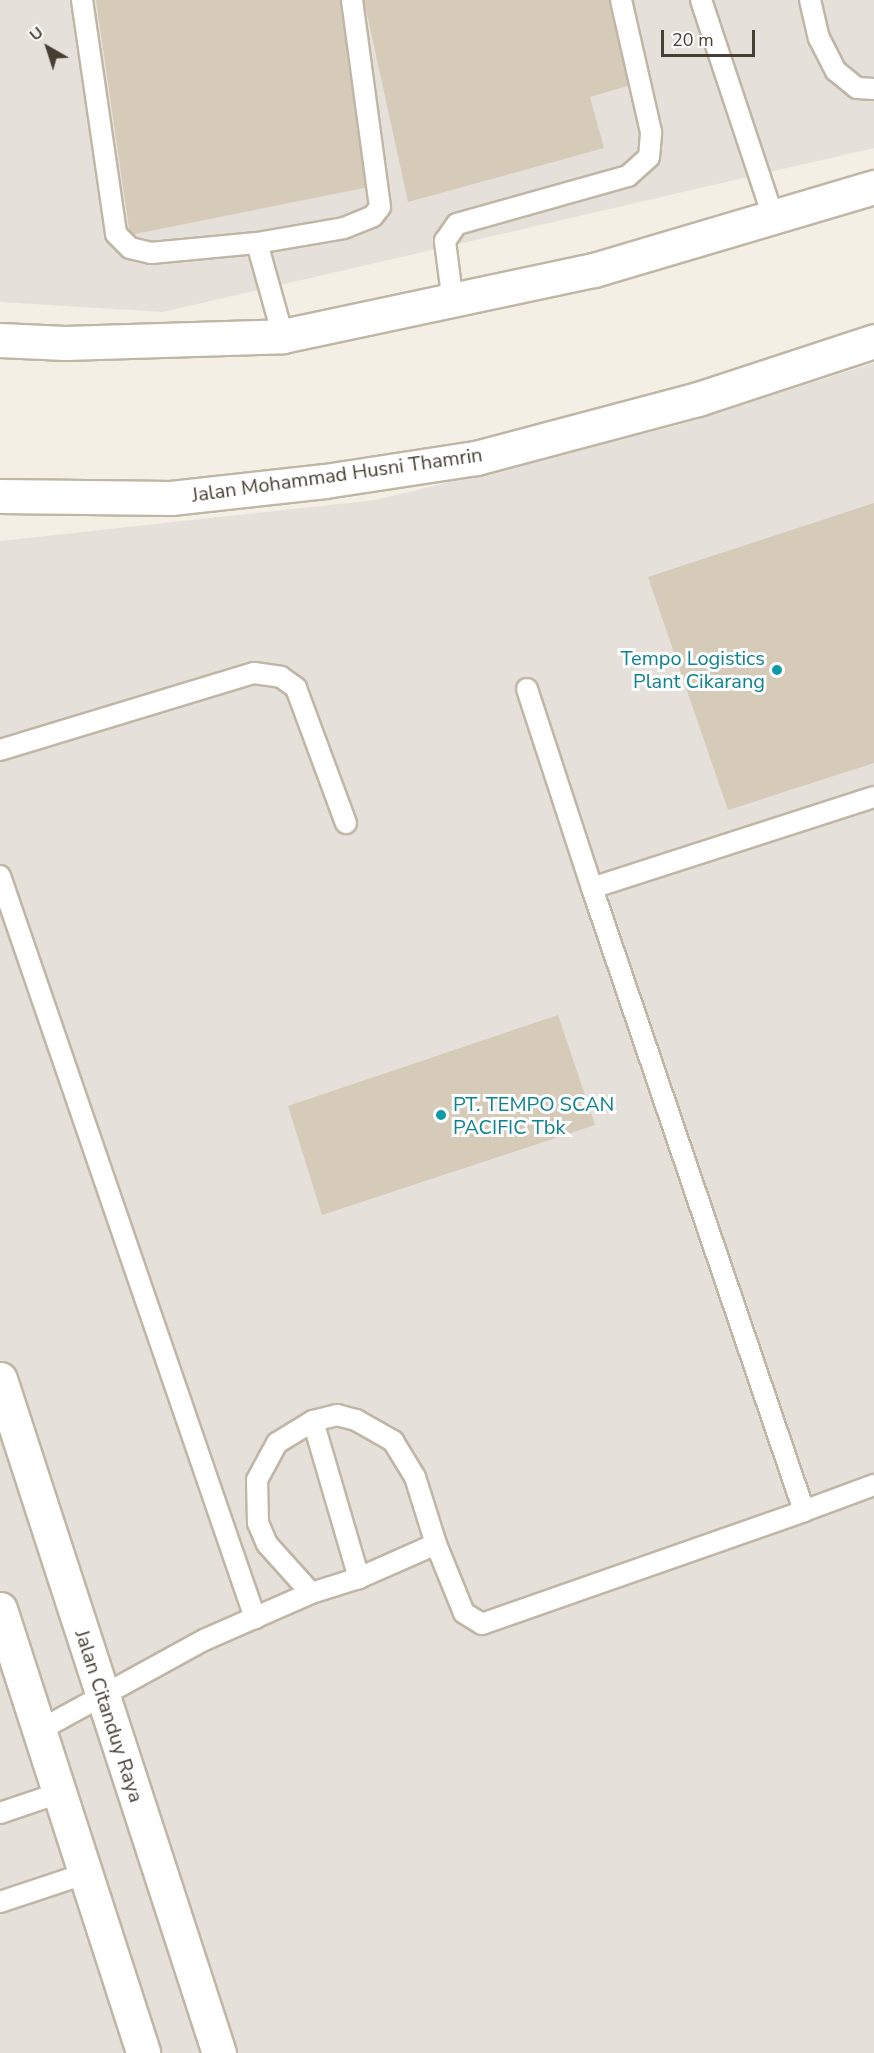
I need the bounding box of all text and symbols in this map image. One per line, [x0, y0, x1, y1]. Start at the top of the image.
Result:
north arrow [18, 18, 78, 78]
scale bar [664, 18, 758, 56]
text: U [25, 22, 48, 46]
text: 20 m [672, 28, 714, 52]
street label: Jalan Mohammad Husni Thamrin [190, 443, 484, 507]
place label: Tempo Logistics Plant Cikarang [621, 646, 765, 693]
marker: Tempo Logistics Plant Cikarang [770, 663, 784, 677]
place label: PT. TEMPO SCAN PACIFIC Tbk [453, 1092, 614, 1139]
marker: PT. TEMPO SCAN PACIFIC Tbk [434, 1108, 448, 1122]
street label: Jalan Citanduy Raya [70, 1627, 148, 1805]

